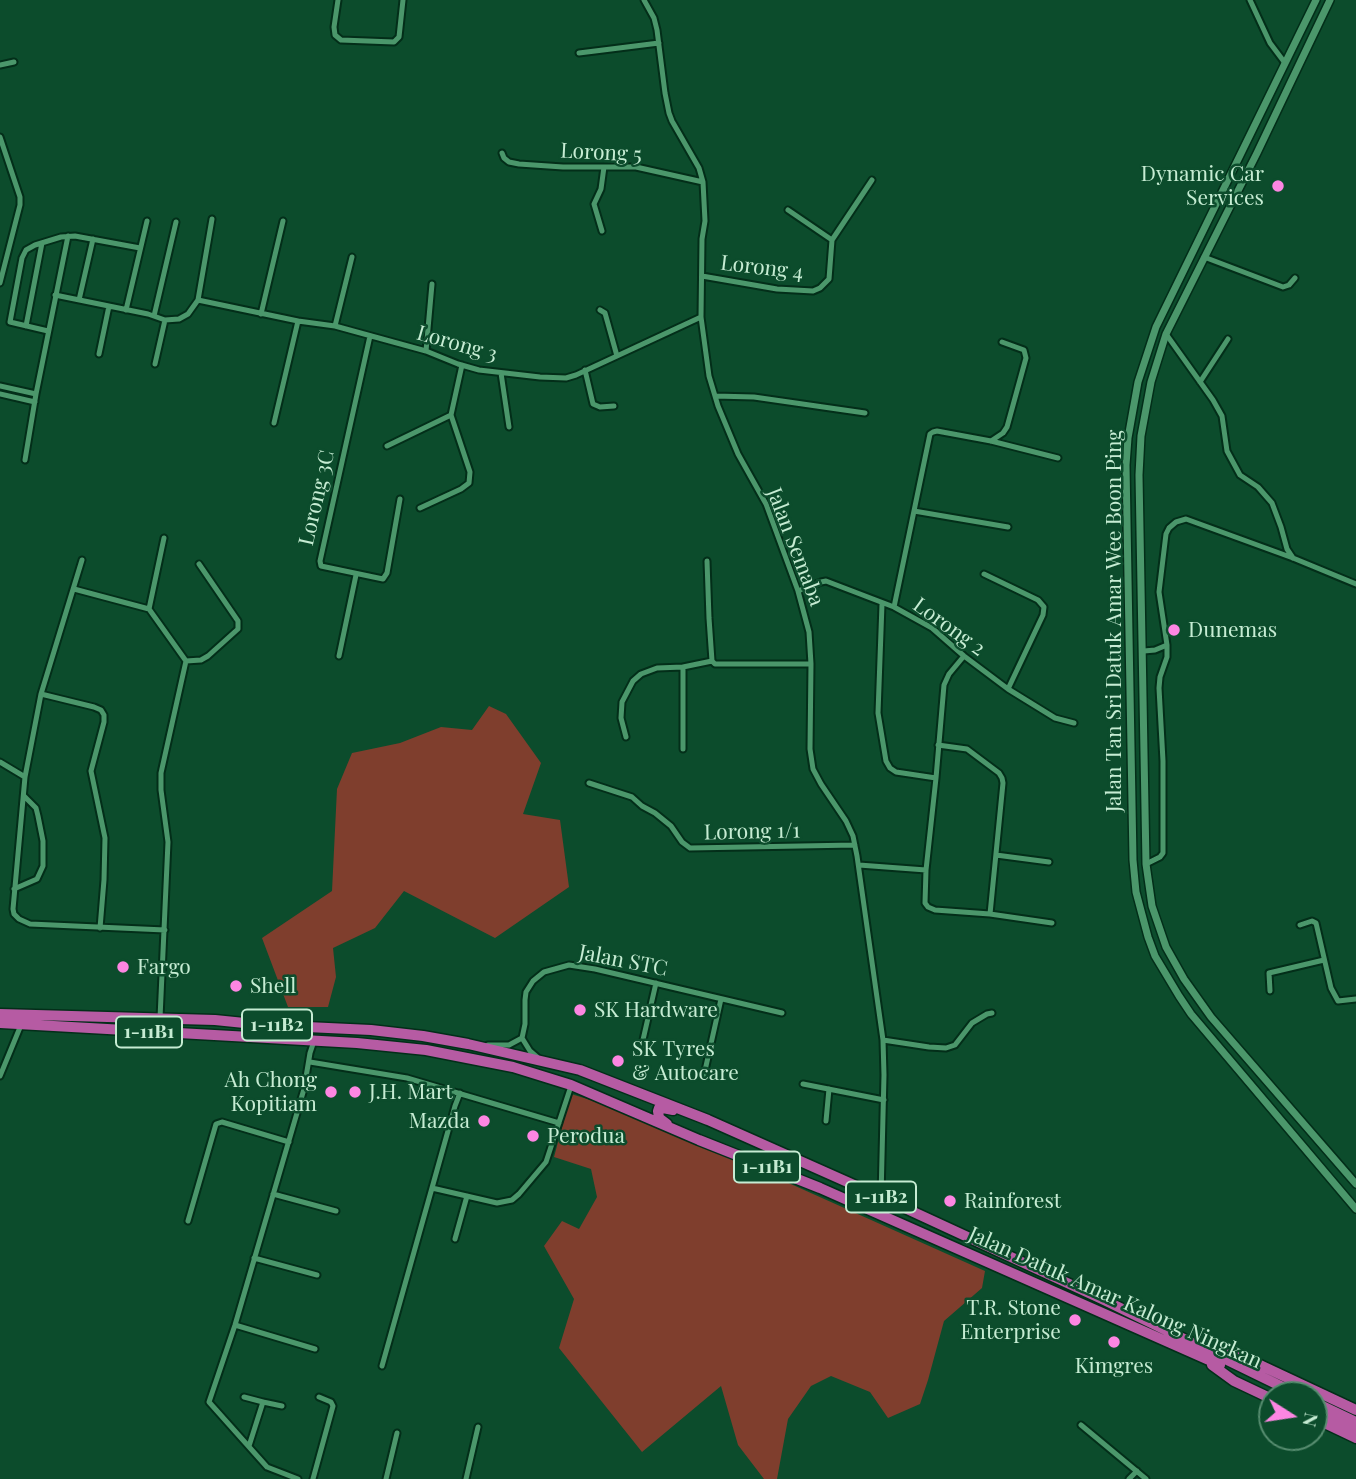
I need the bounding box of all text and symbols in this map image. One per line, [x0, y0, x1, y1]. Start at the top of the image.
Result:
street label: Lorong 5 [560, 138, 642, 168]
place label: Dynamic Car Services [1141, 161, 1264, 211]
marker: Dynamic Car Services [1270, 178, 1286, 194]
street label: Lorong 4 [719, 250, 805, 286]
street label: Lorong 3 [414, 321, 500, 367]
street label: Jalan Tan Sri Datuk Amar Wee Boon Ping [1101, 430, 1127, 812]
street label: Lorong 3C [294, 448, 340, 548]
street label: Jalan Semaba [761, 484, 829, 610]
street label: Lorong 2 [908, 592, 990, 662]
place label: Dunemas [1188, 617, 1277, 643]
marker: Dunemas [1166, 622, 1182, 638]
street label: Lorong 1/1 [704, 819, 800, 845]
street label: Jalan STC [576, 940, 670, 982]
place label: Fargo [137, 954, 191, 980]
marker: Fargo [115, 959, 131, 975]
place label: Shell [250, 973, 296, 999]
marker: Shell [228, 978, 244, 994]
place label: SK Hardware [594, 997, 718, 1023]
marker: SK Hardware [572, 1002, 588, 1018]
road number: 1-11B2 [242, 1009, 312, 1040]
road number: 1-11B1 [116, 1016, 182, 1048]
place label: SK Tyres & Autocare [632, 1036, 739, 1086]
marker: SK Tyres & Autocare [610, 1053, 626, 1069]
place label: Ah Chong Kopitiam [224, 1067, 317, 1117]
place label: J.H. Mart [369, 1079, 453, 1105]
marker: Ah Chong Kopitiam [323, 1084, 339, 1100]
marker: J.H. Mart [347, 1084, 363, 1100]
place label: Mazda [409, 1108, 470, 1134]
marker: Mazda [476, 1113, 492, 1129]
place label: Perodua [547, 1123, 625, 1149]
marker: Perodua [525, 1128, 541, 1144]
road number: 1-11B1 [734, 1152, 800, 1182]
road number: 1-11B2 [846, 1182, 916, 1212]
place label: Rainforest [964, 1188, 1061, 1214]
marker: Rainforest [942, 1193, 958, 1209]
street label: Jalan Datuk Amar Kalong Ningkan [964, 1222, 1266, 1374]
place label: T.R. Stone Enterprise [961, 1295, 1061, 1345]
marker: T.R. Stone Enterprise [1067, 1312, 1083, 1328]
marker: Kimgres [1106, 1334, 1122, 1350]
place label: Kimgres [1075, 1353, 1153, 1379]
north arrow [1258, 1381, 1328, 1451]
text: N [1297, 1411, 1326, 1429]

